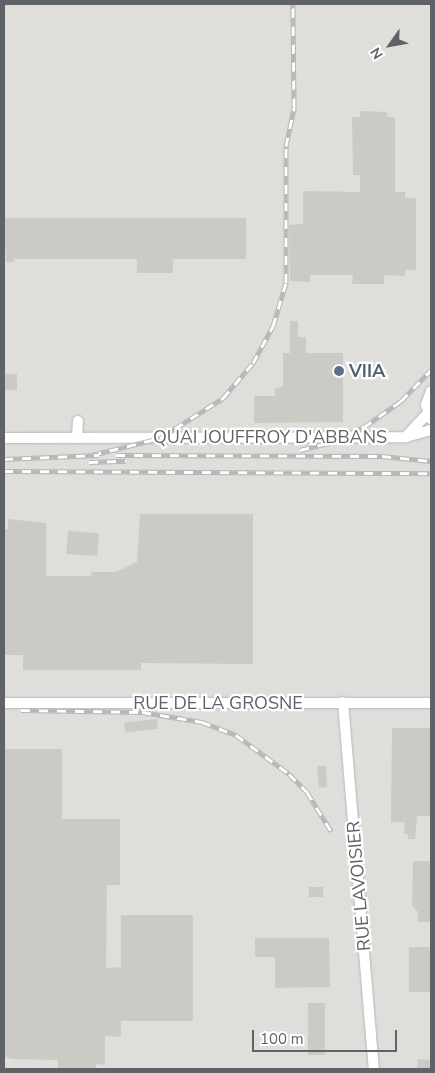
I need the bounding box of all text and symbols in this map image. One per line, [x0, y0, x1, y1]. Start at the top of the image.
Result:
north arrow [365, 20, 415, 70]
text: N [366, 44, 388, 63]
place label: VIIA [349, 360, 385, 382]
marker: VIIA [333, 365, 345, 377]
street label: QUAI JOUFFROY D'ABBANS [153, 426, 387, 448]
street label: RUE DE LA GROSNE [133, 692, 303, 714]
street label: RUE LAVOISIER [343, 820, 375, 952]
scale bar [255, 1020, 400, 1052]
text: 100 m [260, 1029, 304, 1049]

